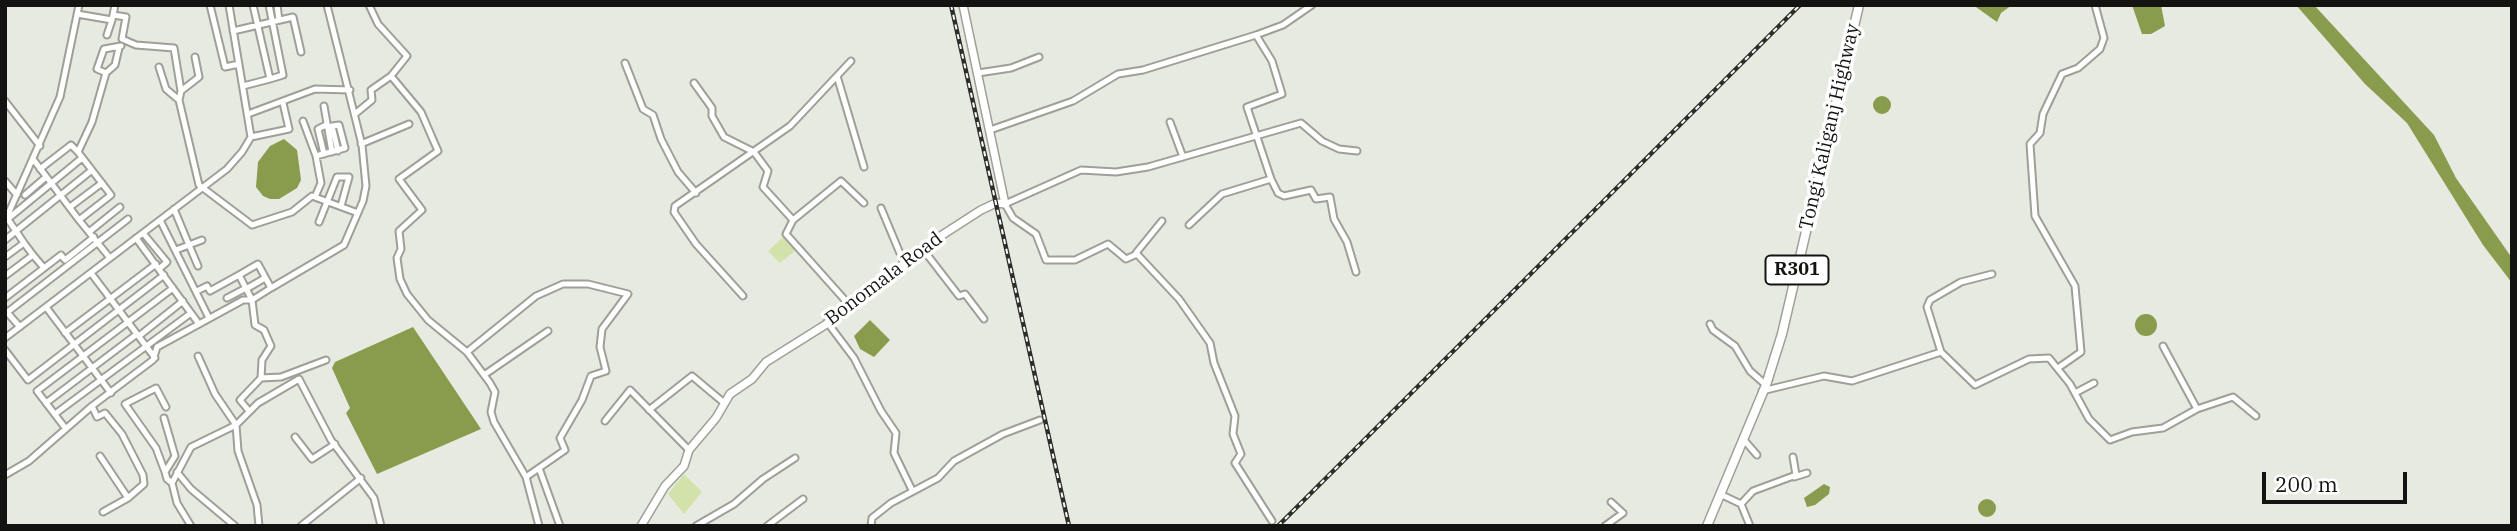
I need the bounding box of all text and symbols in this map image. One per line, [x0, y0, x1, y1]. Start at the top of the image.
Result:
street label: Tongi Kaliganj Highway [1795, 22, 1865, 232]
street label: Bonomala Road [821, 228, 947, 330]
road number: R301 [1766, 256, 1828, 284]
scale bar [2265, 458, 2410, 502]
text: 200 m [2275, 470, 2338, 498]

